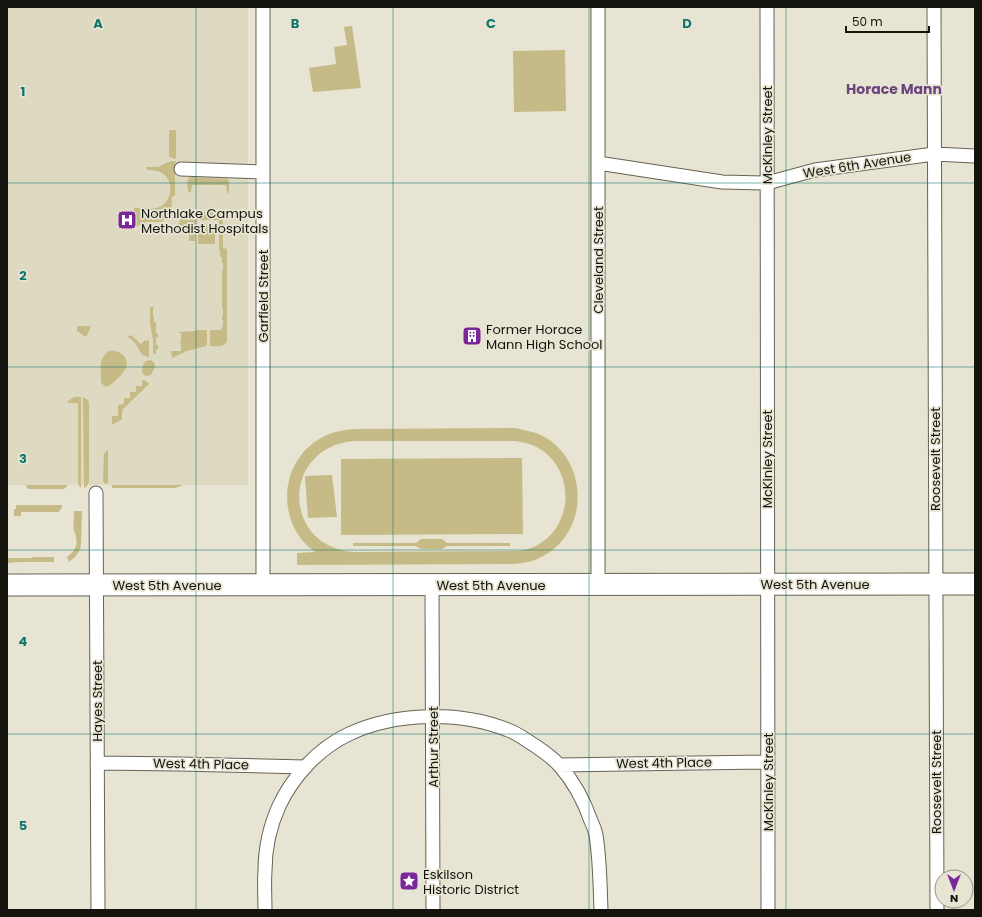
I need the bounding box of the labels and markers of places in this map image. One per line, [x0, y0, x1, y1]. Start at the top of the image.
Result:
place label: Northlake Campus Methodist Hospitals [141, 204, 268, 238]
hospital icon: Northlake Campus Methodist Hospitals [116, 209, 138, 231]
place label: Former Horace Mann High School [486, 320, 603, 354]
building icon: Former Horace Mann High School [461, 325, 483, 347]
place label: Eskilson Historic District [423, 865, 519, 899]
place icon: Eskilson Historic District [398, 870, 420, 892]

